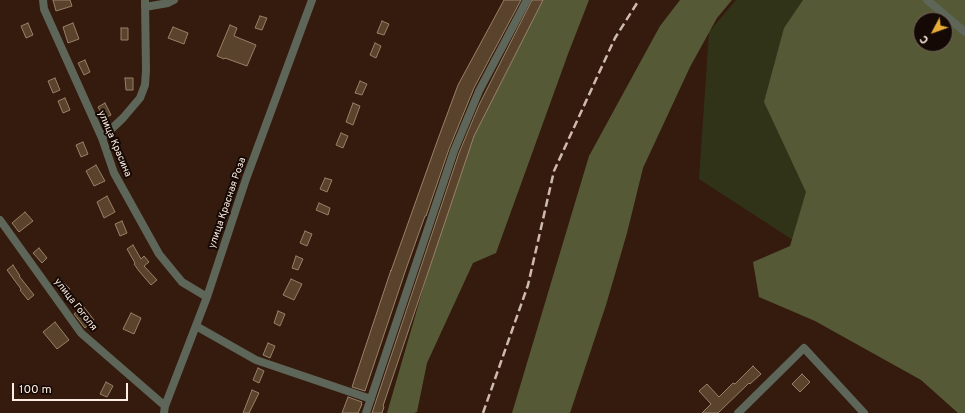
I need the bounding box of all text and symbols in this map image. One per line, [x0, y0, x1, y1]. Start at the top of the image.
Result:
north arrow [913, 12, 953, 52]
text: С [917, 32, 932, 46]
street label: улица Красина [95, 109, 133, 179]
street label: улица Красная Роза [207, 156, 249, 250]
street label: улица Гоголя [51, 276, 99, 334]
scale bar [14, 375, 130, 401]
text: 100 m [19, 382, 52, 398]

